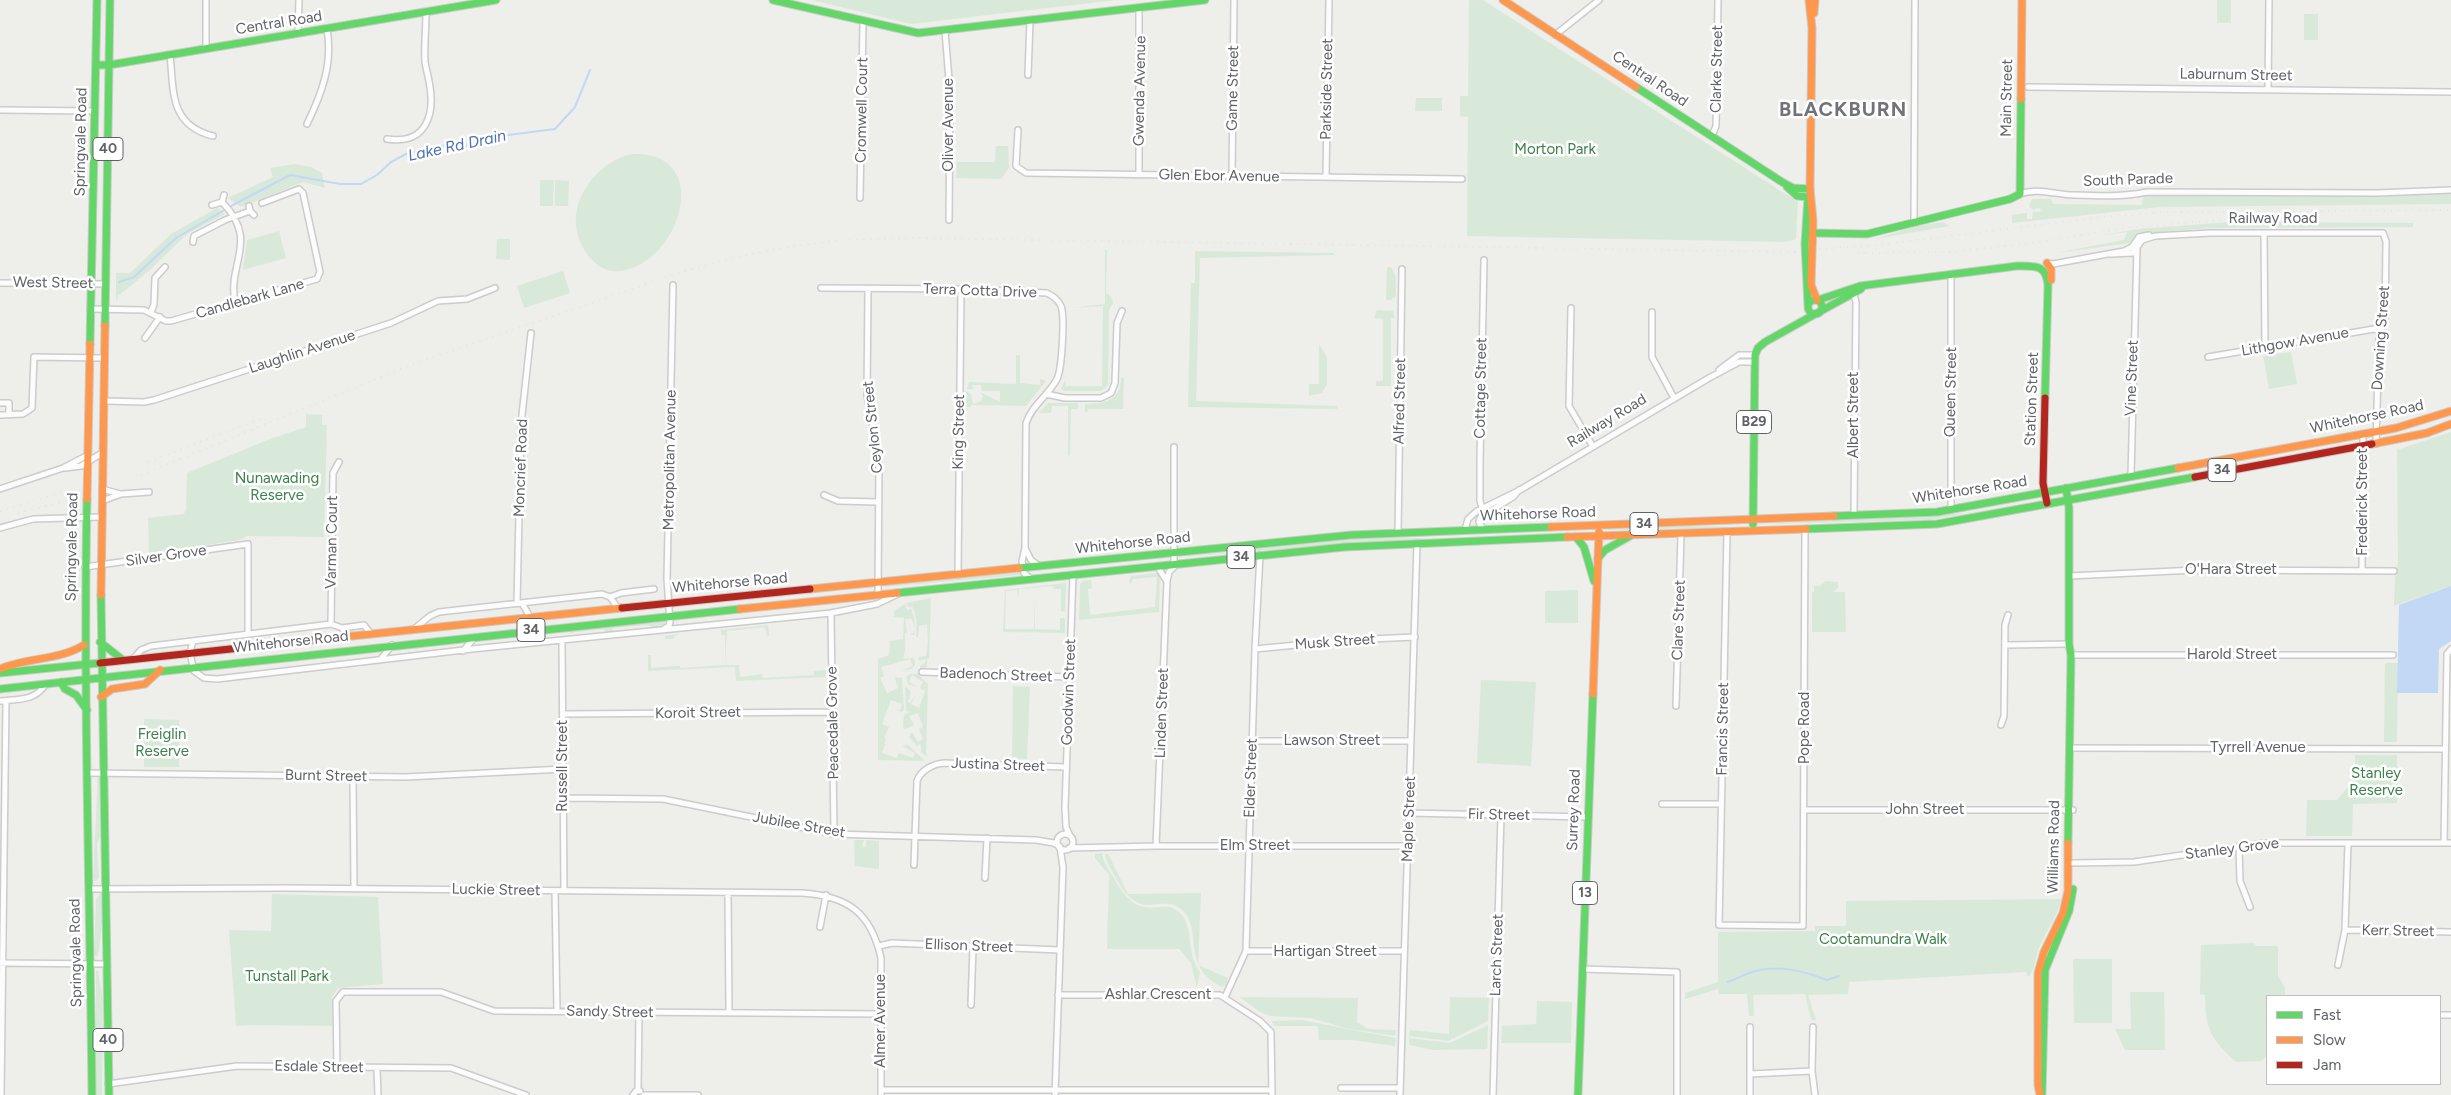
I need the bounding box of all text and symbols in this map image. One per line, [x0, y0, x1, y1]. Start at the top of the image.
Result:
street label: Central Road [234, 7, 324, 39]
street label: Clarke Street [1707, 25, 1727, 113]
street label: Gwenda Avenue [1130, 36, 1150, 146]
street label: Parkside Street [1317, 38, 1337, 140]
street label: Game Street [1223, 45, 1243, 131]
street label: Central Road [1609, 47, 1691, 111]
street label: Cromwell Court [852, 57, 872, 163]
street label: Main Street [1997, 59, 2017, 137]
street label: Laburnum Street [2179, 65, 2293, 85]
street label: Oliver Avenue [940, 78, 958, 172]
street label: Springvale Road [71, 87, 91, 197]
district label: BLACKBURN [1778, 98, 1908, 122]
water label: Lake Rd Drain [406, 126, 508, 166]
road number: 40 [93, 138, 123, 160]
park label: Morton Park [1514, 141, 1596, 159]
street label: Glen Ebor Avenue [1158, 166, 1280, 186]
street label: South Parade [2083, 169, 2173, 191]
street label: Railway Road [2228, 210, 2318, 228]
street label: West Street [13, 273, 93, 293]
street label: Candlebark Lane [194, 275, 306, 323]
street label: Terra Cotta Drive [923, 280, 1037, 302]
street label: Downing Street [2368, 285, 2394, 391]
street label: Lithgow Avenue [2240, 324, 2350, 360]
street label: Laughlin Avenue [247, 326, 357, 378]
street label: Cottage Street [1471, 337, 1491, 439]
street label: Vine Street [2122, 340, 2142, 416]
street label: Queen Street [1941, 347, 1961, 437]
street label: Station Street [2021, 352, 2043, 446]
street label: Alfred Street [1390, 357, 1410, 445]
street label: Albert Street [1845, 372, 1863, 458]
street label: Ceylon Street [859, 380, 887, 474]
street label: Metropolitan Avenue [660, 389, 680, 531]
street label: Railway Road [1564, 390, 1650, 452]
street label: King Street [949, 394, 969, 470]
street label: Whitehorse Road [2309, 396, 2425, 438]
road number: B29 [1736, 411, 1772, 434]
street label: Moncrief Road [510, 419, 532, 517]
street label: Frederick Street [2354, 448, 2372, 556]
road number: 34 [2208, 458, 2236, 482]
park label: Nunawading Reserve [235, 470, 319, 505]
street label: Whitehorse Road [1911, 472, 2029, 508]
street label: Springvale Road [62, 492, 82, 602]
street label: Varman Court [322, 495, 342, 589]
street label: Whitehorse Road [1480, 503, 1596, 525]
road number: 34 [1630, 512, 1658, 536]
street label: Whitehorse Road [1075, 528, 1191, 558]
street label: Silver Grove [124, 541, 208, 571]
road number: 34 [1227, 546, 1255, 568]
street label: O'Hara Street [2185, 561, 2277, 579]
street label: Whitehorse Road [672, 569, 788, 597]
street label: Clare Street [1669, 579, 1689, 661]
road number: 34 [517, 618, 545, 642]
street label: Whitehorse Road [233, 627, 349, 657]
street label: Musk Street [1294, 630, 1376, 654]
street label: Goodwin Street [1058, 638, 1080, 746]
street label: Harold Street [2187, 646, 2277, 664]
street label: Badenoch Street [939, 664, 1053, 686]
street label: Peacedale Grove [823, 666, 843, 780]
street label: Linden Street [1151, 667, 1173, 759]
street label: Francis Street [1713, 682, 1733, 776]
street label: Pope Road [1796, 692, 1814, 764]
street label: Koroit Street [655, 703, 741, 723]
street label: Russell Street [554, 720, 572, 812]
park label: Freiglin Reserve [135, 726, 189, 761]
street label: Lawson Street [1284, 732, 1380, 750]
street label: Elder Street [1241, 738, 1261, 818]
street label: Tyrrell Avenue [2210, 739, 2306, 757]
street label: Justina Street [951, 754, 1045, 776]
park label: Stanley Reserve [2349, 765, 2403, 800]
street label: Burnt Street [285, 766, 367, 786]
street label: Surrey Road [1564, 769, 1584, 851]
street label: Maple Street [1398, 776, 1420, 862]
street label: Williams Road [2044, 800, 2064, 894]
street label: John Street [1886, 801, 1964, 819]
street label: Fir Street [1468, 805, 1530, 825]
street label: Jubilee Street [751, 808, 847, 842]
street label: Stanley Grove [2184, 834, 2280, 864]
street label: Elm Street [1220, 837, 1290, 855]
street label: Luckie Street [451, 880, 541, 900]
road number: 13 [1572, 881, 1598, 904]
street label: Springvale Road [66, 898, 86, 1008]
street label: Larch Street [1487, 913, 1507, 997]
street label: Kerr Street [2361, 921, 2435, 941]
park label: Cootamundra Walk [1819, 931, 1947, 949]
street label: Ellison Street [924, 935, 1014, 957]
street label: Hartigan Street [1273, 943, 1377, 961]
park label: Tunstall Park [245, 968, 329, 986]
street label: Almer Avenue [872, 974, 890, 1068]
street label: Ashlar Crescent [1105, 986, 1211, 1004]
legend [2266, 995, 2441, 1085]
street label: Sandy Street [566, 1002, 654, 1022]
text: Fast [2313, 1006, 2341, 1024]
road number: 40 [93, 1028, 123, 1052]
text: Slow [2313, 1031, 2346, 1049]
text: Jam [2313, 1056, 2341, 1074]
street label: Esdale Street [274, 1057, 364, 1077]

